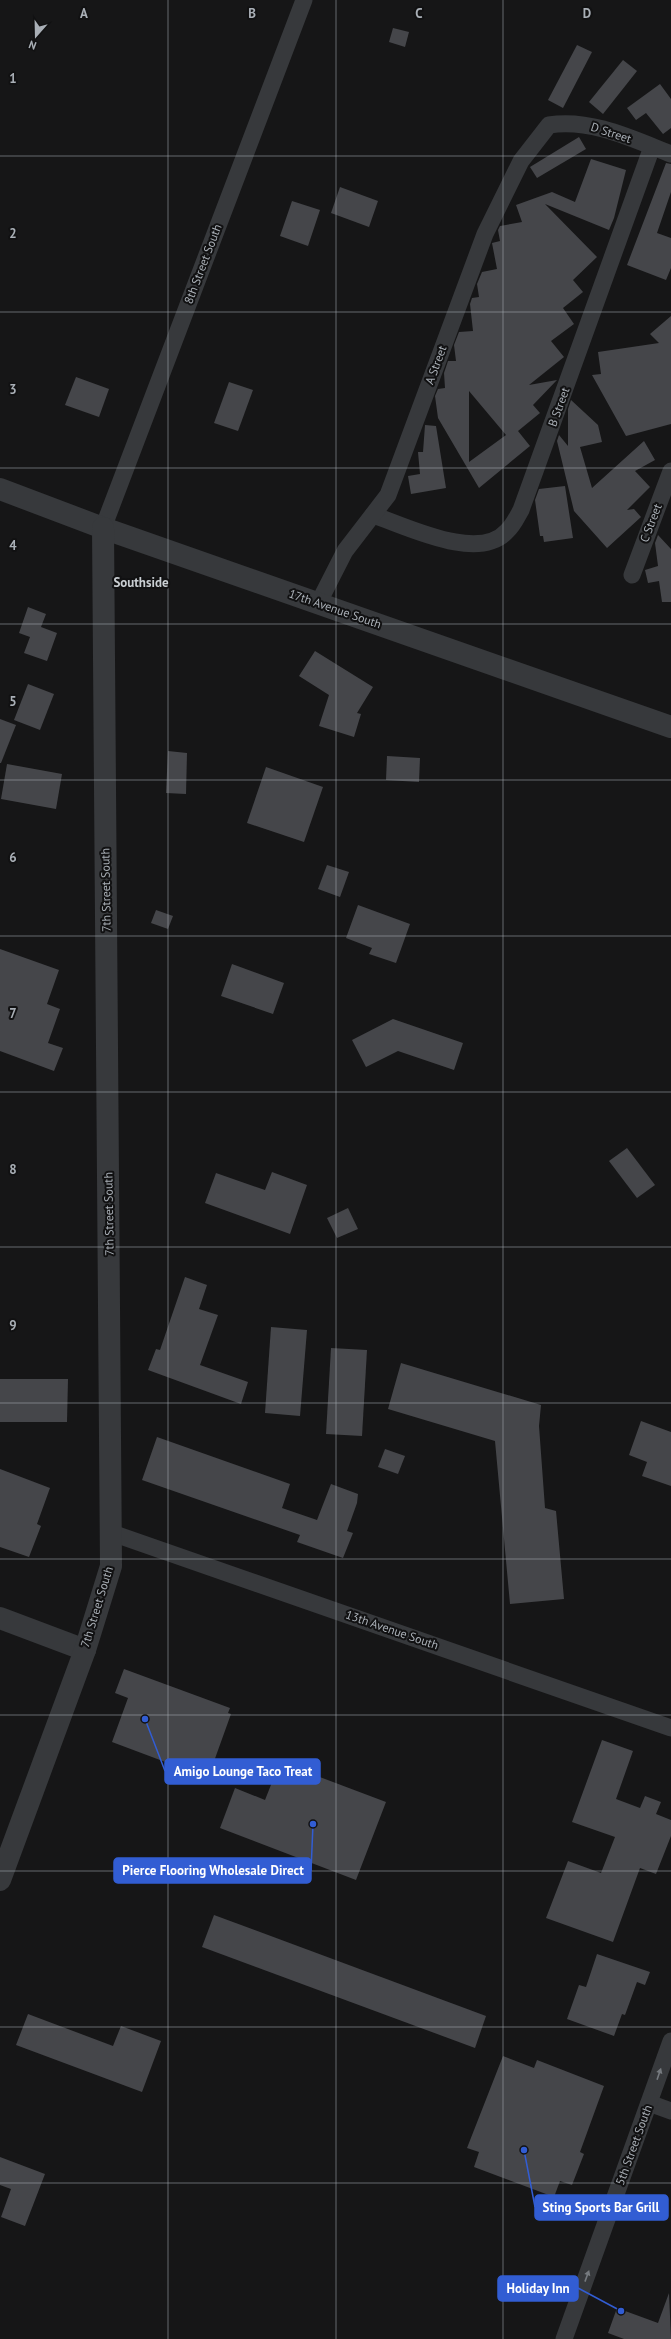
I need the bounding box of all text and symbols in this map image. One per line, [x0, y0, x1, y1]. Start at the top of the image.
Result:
text: A [80, 5, 88, 22]
text: B [248, 5, 256, 22]
text: C [415, 5, 423, 22]
text: D [583, 5, 591, 22]
north arrow [16, 16, 56, 56]
text: N [27, 38, 38, 53]
text: 1 [9, 70, 17, 87]
street label: D Street [589, 119, 633, 146]
street label: 8th Street South [180, 222, 225, 306]
text: 2 [9, 225, 17, 242]
street label: A Street [422, 343, 449, 386]
text: 3 [9, 381, 17, 398]
street label: B Street [544, 385, 573, 429]
street label: C Street [636, 501, 665, 544]
text: 4 [9, 537, 17, 554]
district label: Southside [113, 574, 169, 591]
street label: 17th Avenue South [287, 586, 383, 631]
text: 5 [9, 693, 17, 710]
street label: 7th Street South [97, 848, 114, 932]
text: 6 [9, 849, 17, 866]
text: 7 [9, 1005, 17, 1022]
text: 8 [9, 1161, 17, 1178]
street label: 7th Street South [100, 1172, 117, 1256]
text: 9 [9, 1317, 17, 1334]
street label: 7th Street South [77, 1565, 116, 1649]
street label: 13th Avenue South [344, 1607, 441, 1652]
callout: Amigo Lounge Taco Treat [165, 1759, 320, 1784]
text: Amigo Lounge Taco Treat [174, 1763, 313, 1780]
callout: Pierce Flooring Wholesale Direct [114, 1858, 311, 1883]
text: Pierce Flooring Wholesale Direct [122, 1862, 304, 1879]
one-way arrow [656, 2068, 662, 2080]
street label: 5th Street South [612, 2103, 655, 2187]
callout: Sting Sports Bar Grill [535, 2195, 668, 2220]
text: Sting Sports Bar Grill [543, 2199, 660, 2216]
one-way arrow [584, 2270, 590, 2282]
callout: Holiday Inn [498, 2276, 578, 2301]
text: Holiday Inn [506, 2280, 570, 2297]

